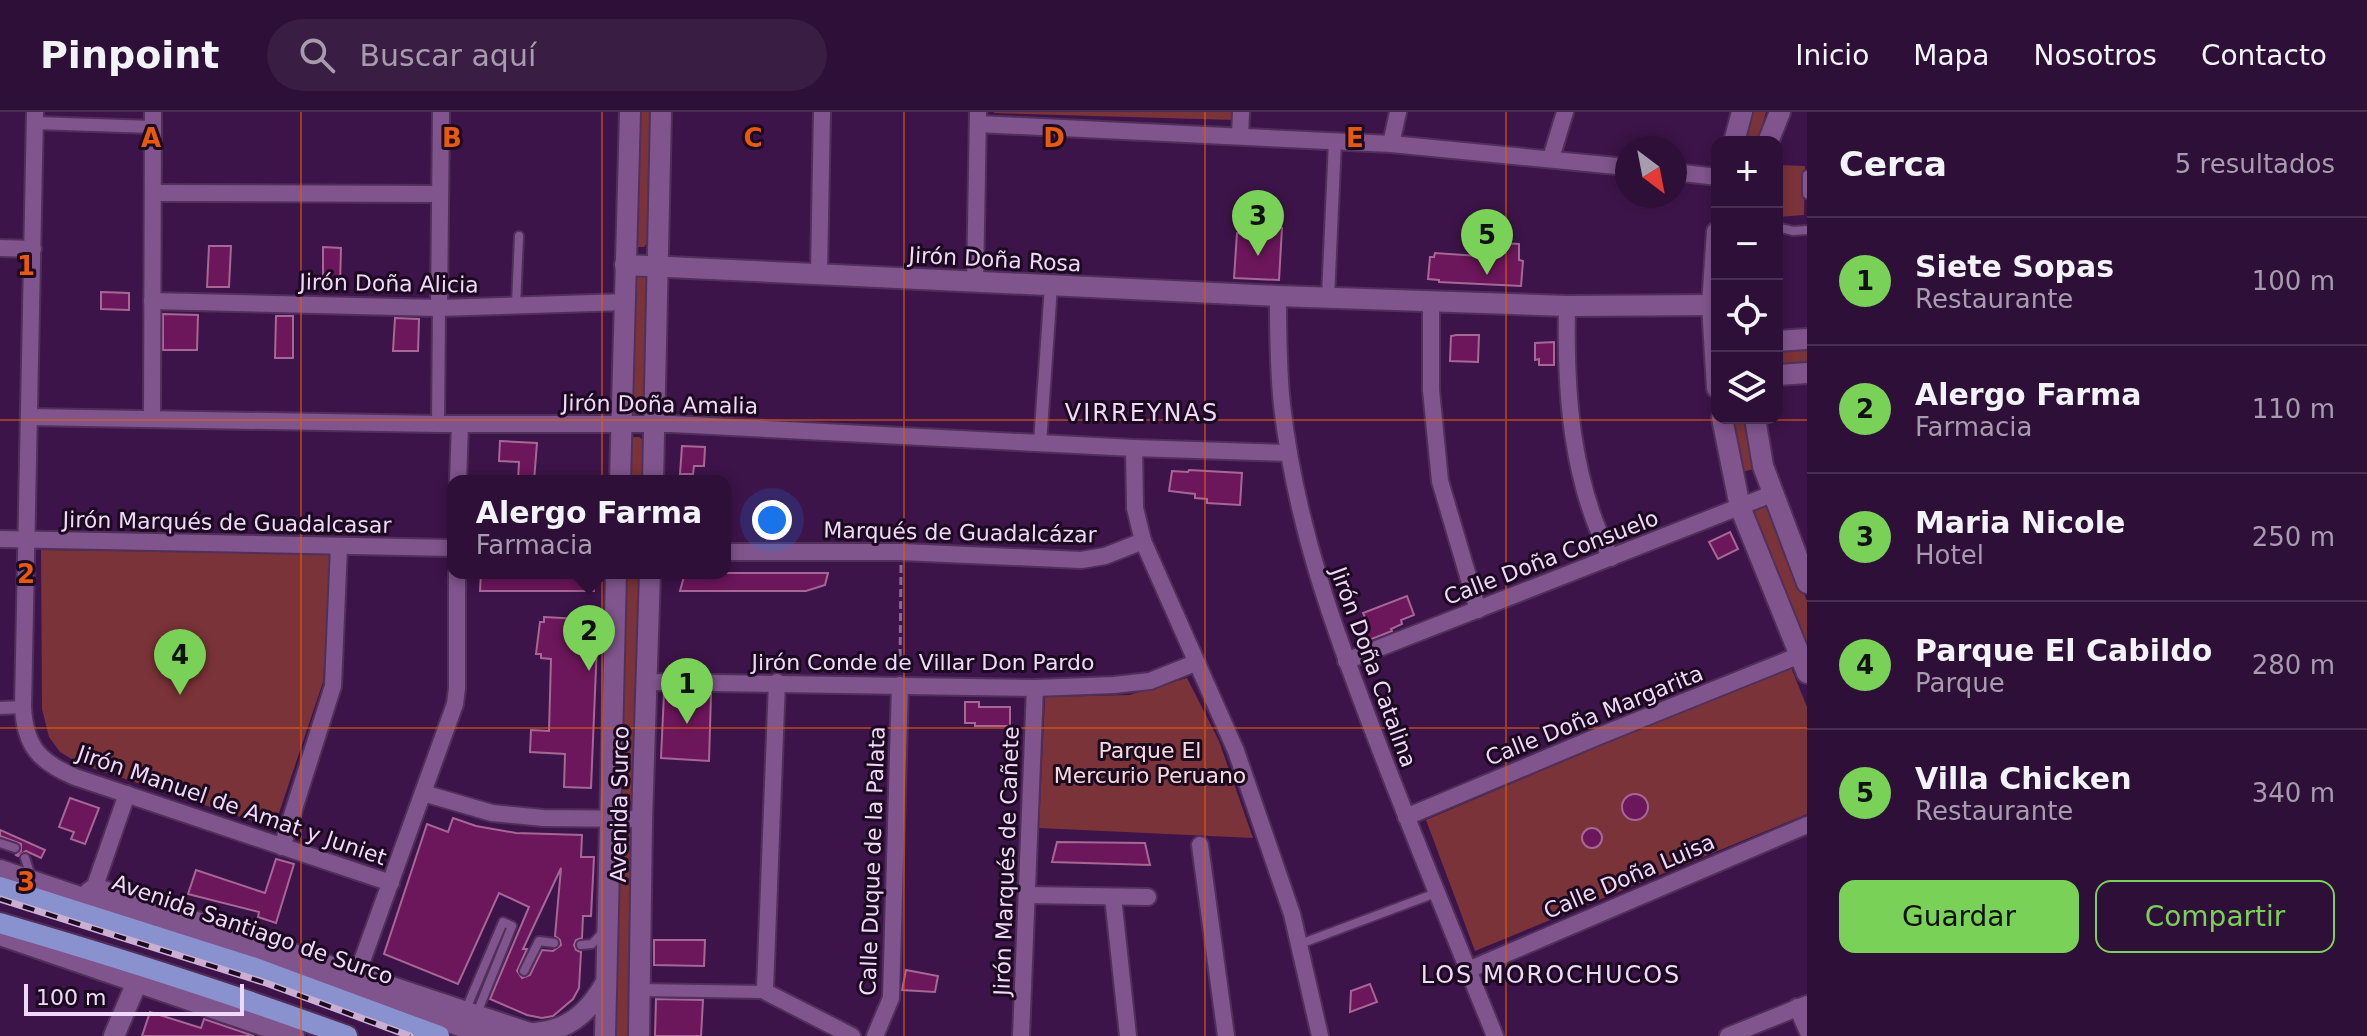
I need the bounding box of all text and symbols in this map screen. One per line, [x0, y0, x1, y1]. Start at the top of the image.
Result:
search box [267, 19, 827, 91]
text: Pinpoint [40, 33, 219, 77]
icon: search [295, 33, 339, 77]
text: Buscar aquí [359, 38, 536, 73]
text: Inicio [1795, 39, 1869, 72]
text: Mapa [1913, 39, 1990, 72]
text: Nosotros [2034, 39, 2157, 72]
text: Contacto [2201, 39, 2327, 72]
text: A [141, 123, 161, 153]
text: B [442, 123, 462, 153]
text: C [743, 123, 763, 153]
text: D [1043, 123, 1065, 153]
text: E [1346, 123, 1364, 153]
north arrow [1615, 136, 1687, 208]
map controls [1711, 136, 1783, 424]
button: + [1711, 136, 1783, 208]
text: Cerca [1839, 144, 1947, 184]
text: 5 resultados [2175, 149, 2335, 179]
pin: 3 [1232, 190, 1284, 256]
button: − [1711, 208, 1783, 280]
pin: 5 [1461, 209, 1513, 275]
street label: Jirón Doña Rosa [906, 242, 1082, 277]
text: Siete Sopas [1915, 249, 2114, 284]
text: 1 [17, 251, 35, 281]
text: 1 [1856, 266, 1874, 296]
text: 100 m [2252, 266, 2335, 296]
street label: Jirón Doña Alicia [297, 269, 479, 298]
button: locate [1711, 280, 1783, 352]
text: Restaurante [1915, 284, 2073, 314]
button: layers [1711, 352, 1783, 424]
text: Alergo Farma [1915, 377, 2141, 412]
street label: Jirón Doña Amalia [560, 390, 758, 419]
text: 2 [1856, 394, 1874, 424]
text: 110 m [2252, 394, 2335, 424]
district label: VIRREYNAS [1065, 399, 1219, 427]
text: Farmacia [1915, 412, 2032, 442]
popup [447, 475, 731, 579]
text: Alergo Farma [476, 495, 702, 530]
your location [752, 500, 792, 540]
street label: Calle Doña Consuelo [1440, 505, 1662, 610]
text: Maria Nicole [1915, 505, 2125, 540]
street label: Jirón Marqués de Guadalcasar [60, 507, 392, 538]
street label: Marqués de Guadalcázar [823, 518, 1098, 547]
text: 3 [1856, 522, 1874, 552]
text: 250 m [2252, 522, 2335, 552]
text: Farmacia [476, 530, 593, 560]
text: Hotel [1915, 540, 1984, 570]
text: 2 [17, 559, 35, 589]
street label: Jirón Doña Catalina [1325, 562, 1421, 771]
pin: 2 [563, 605, 615, 671]
pin: 4 [154, 629, 206, 695]
text: Parque El Cabildo [1915, 633, 2212, 668]
street label: Jirón Conde de Villar Don Pardo [750, 650, 1094, 675]
text: 4 [1856, 650, 1874, 680]
text: 280 m [2252, 650, 2335, 680]
pin: 1 [661, 658, 713, 724]
street label: Calle Doña Margarita [1482, 660, 1707, 771]
text: Parque [1915, 668, 2005, 698]
street label: Avenida Surco [606, 725, 633, 883]
street label: Calle Duque de la Palata [855, 726, 890, 996]
street label: Jirón Marqués de Cañete [989, 726, 1024, 998]
park label: Parque El Mercurio Peruano [1054, 738, 1246, 788]
street label: Jirón Manuel de Amat y Juniet [72, 740, 390, 870]
text: Villa Chicken [1915, 761, 2132, 796]
text: 5 [1856, 778, 1874, 808]
text: 340 m [2252, 778, 2335, 808]
text: Restaurante [1915, 796, 2073, 826]
street label: Calle Doña Luisa [1540, 829, 1718, 924]
text: 3 [17, 867, 35, 897]
street label: Avenida Santiago de Surco [109, 870, 397, 989]
button: Guardar [1839, 880, 2079, 953]
button: Compartir [2095, 880, 2335, 953]
district label: LOS MOROCHUCOS [1421, 961, 1681, 989]
scale bar [24, 980, 244, 1016]
text: 100 m [36, 985, 106, 1010]

